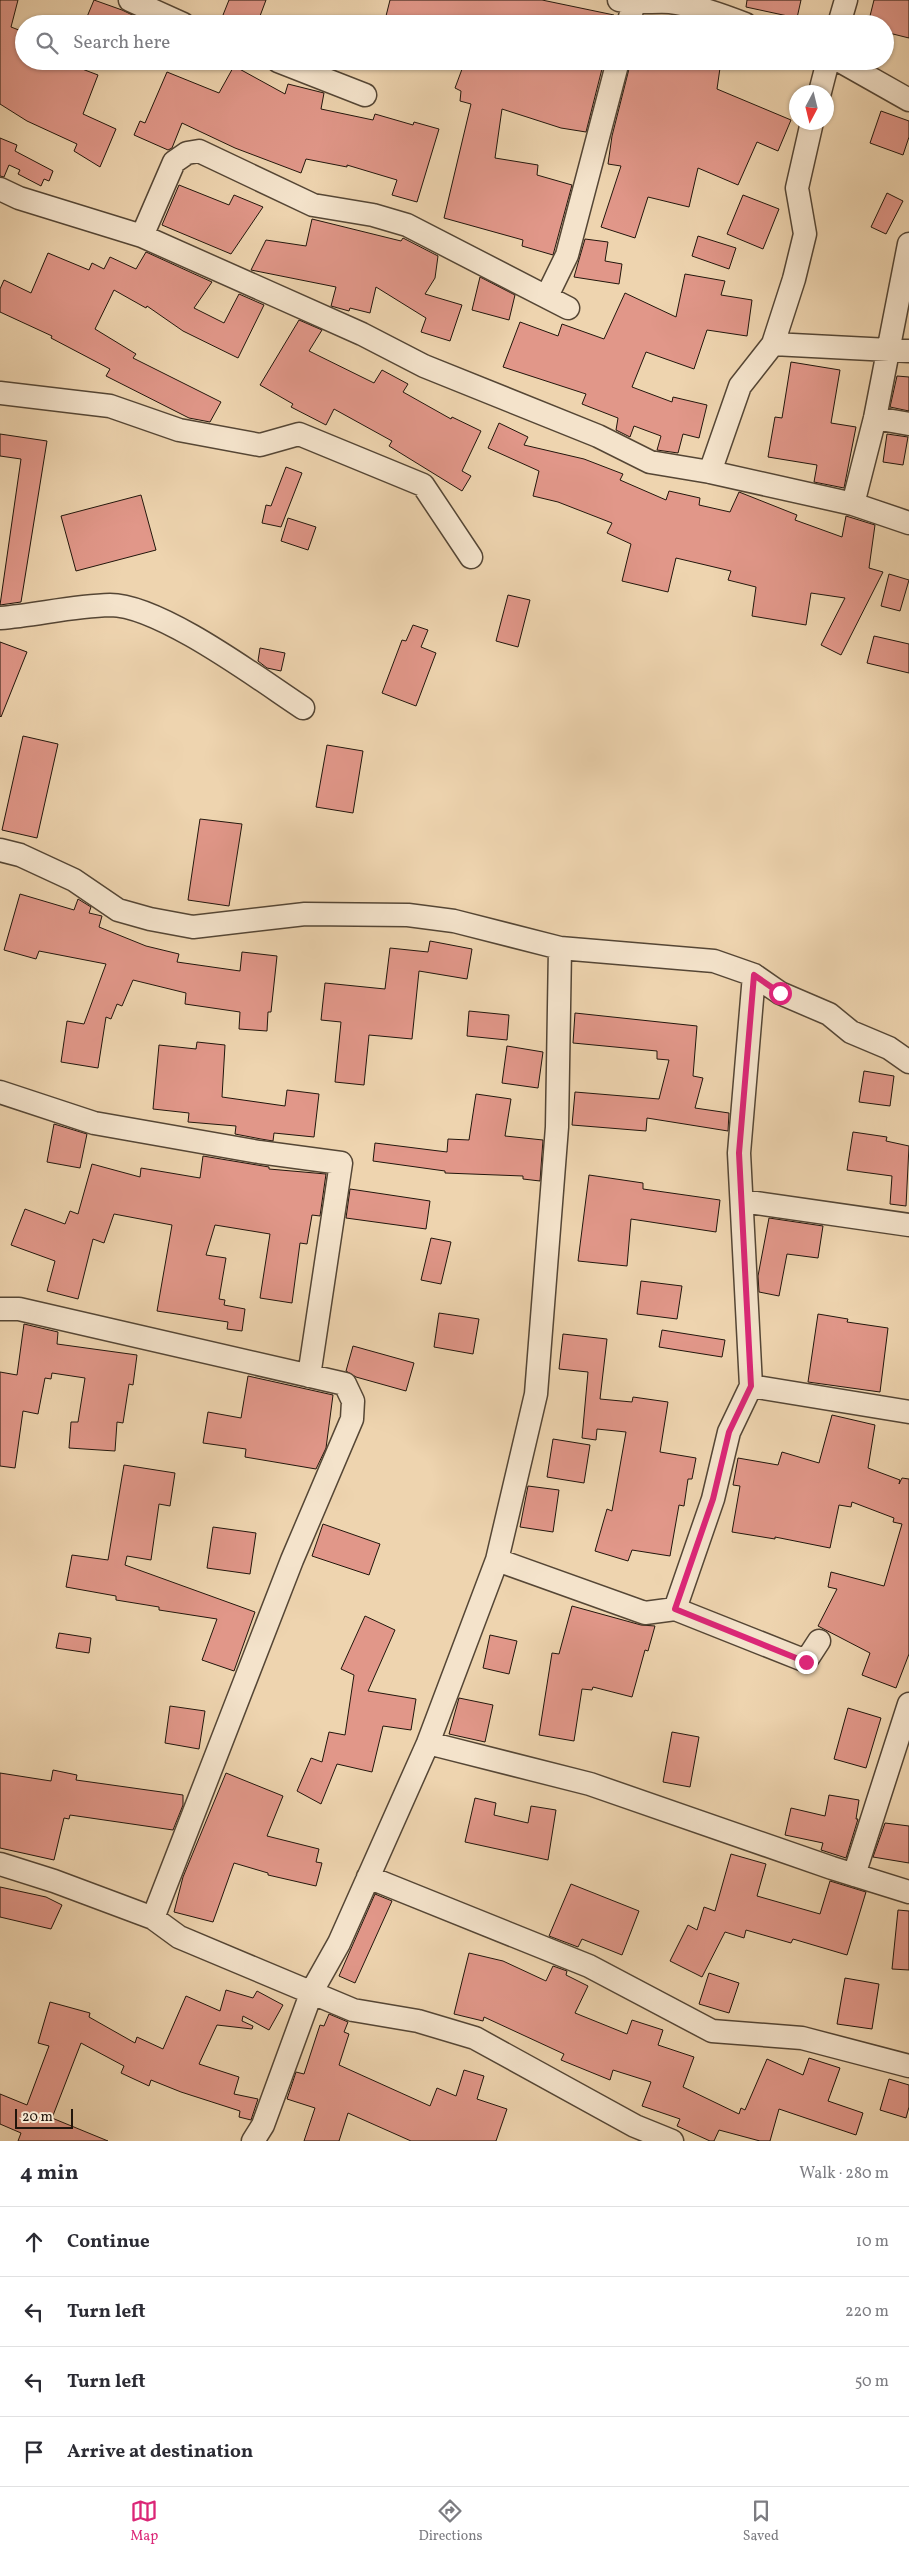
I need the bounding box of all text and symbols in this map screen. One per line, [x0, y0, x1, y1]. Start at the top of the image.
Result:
search box [15, 15, 894, 70]
icon: search [33, 29, 61, 57]
text: Search here [73, 30, 170, 56]
north arrow [789, 85, 834, 130]
route start [769, 982, 792, 1005]
route end [795, 1651, 818, 1674]
scale bar [15, 2106, 72, 2129]
text: 20 m [22, 2108, 53, 2127]
text: 4 min [20, 2159, 79, 2188]
text: Walk · 280 m [799, 2163, 889, 2185]
icon: ahead [20, 2228, 48, 2256]
text: Continue [67, 2229, 150, 2255]
text: 10 m [856, 2231, 889, 2253]
icon: left [20, 2298, 48, 2326]
text: Turn left [67, 2299, 146, 2325]
text: 220 m [845, 2301, 889, 2323]
icon: left [20, 2368, 48, 2396]
text: Turn left [67, 2369, 146, 2395]
text: 50 m [855, 2371, 889, 2393]
icon: arrive [20, 2438, 48, 2466]
text: Arrive at destination [67, 2439, 253, 2465]
tab: Map [130, 2497, 158, 2546]
tab: Directions [418, 2497, 483, 2546]
tab: Saved [743, 2497, 779, 2546]

